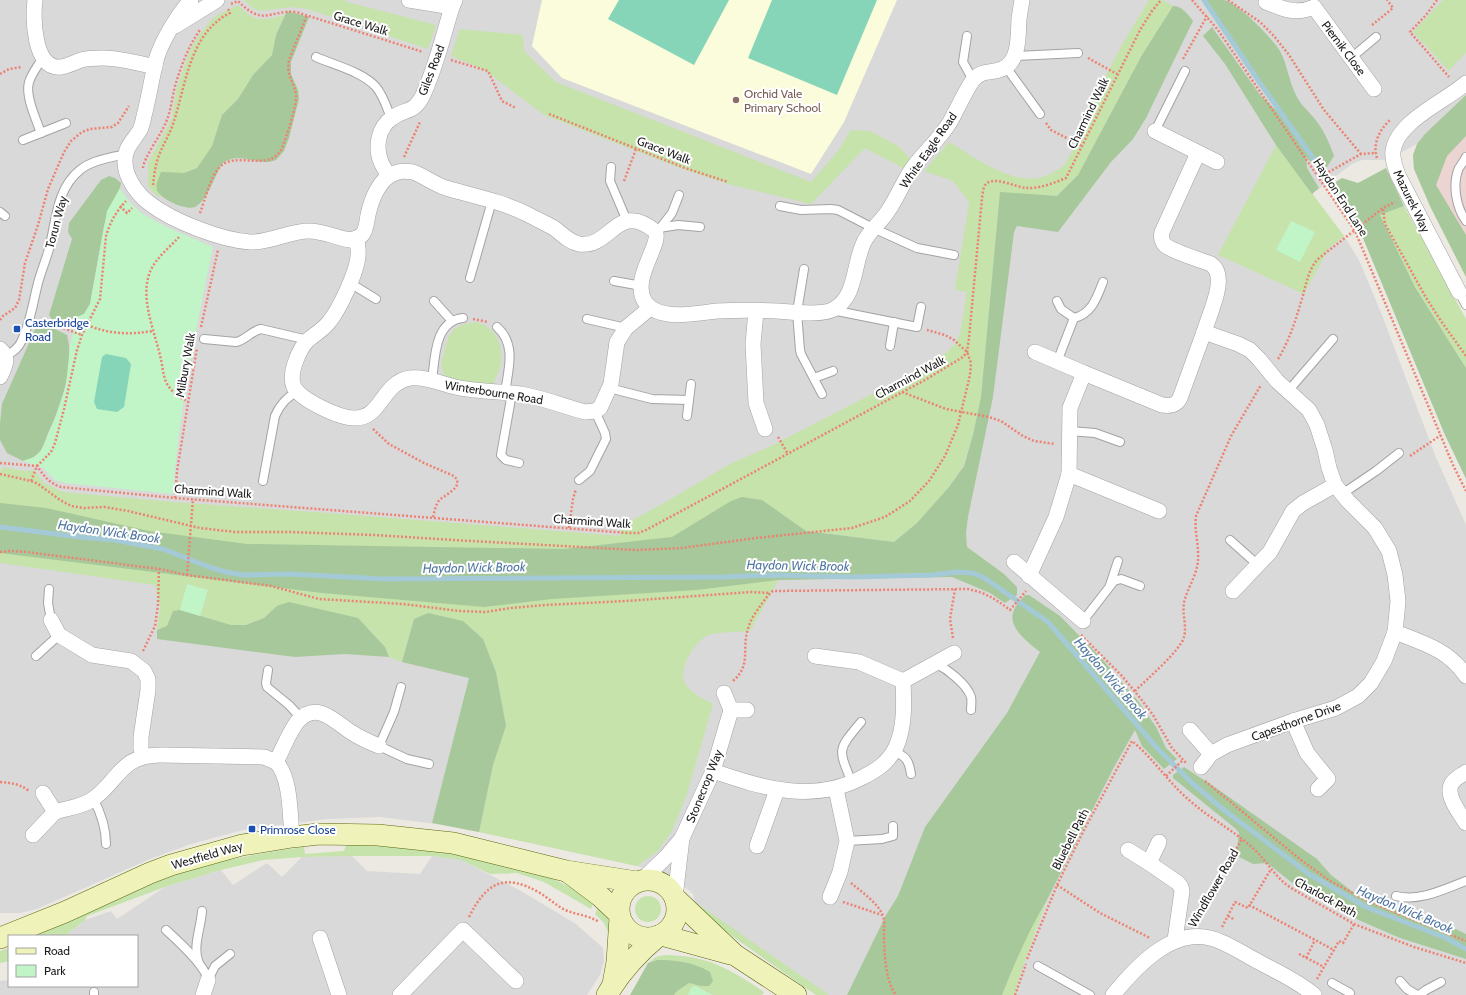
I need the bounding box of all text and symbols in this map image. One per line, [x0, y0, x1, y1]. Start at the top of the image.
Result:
street label: Grace Walk [332, 8, 391, 39]
street label: Piernik Close [1319, 18, 1369, 78]
street label: Giles Road [414, 42, 448, 98]
street label: Charmind Walk [1064, 74, 1112, 151]
place label: Orchid Vale Primary School [744, 86, 821, 115]
marker: Orchid Vale Primary School [731, 95, 741, 105]
street label: White Eagle Road [896, 109, 960, 191]
street label: Grace Walk [635, 133, 694, 167]
street label: Haydon End Lane [1310, 155, 1372, 239]
street label: Mazurek Way [1390, 167, 1434, 235]
street label: Torun Way [42, 194, 70, 250]
place label: Casterbridge Road [25, 315, 89, 344]
marker: Casterbridge Road [12, 324, 22, 334]
street label: Milbury Walk [172, 331, 198, 398]
street label: Charmind Walk [872, 352, 948, 402]
street label: Winterbourne Road [444, 377, 544, 407]
street label: Charmind Walk [174, 481, 253, 501]
street label: Charmind Walk [553, 511, 632, 531]
water label: Haydon Wick Brook [57, 516, 161, 546]
water label: Haydon Wick Brook [746, 556, 850, 574]
water label: Haydon Wick Brook [422, 558, 526, 576]
water label: Haydon Wick Brook [1071, 634, 1151, 722]
street label: Capesthorne Drive [1249, 698, 1343, 744]
street label: Stonecrop Way [682, 747, 726, 825]
street label: Bluebell Path [1048, 806, 1092, 872]
place label: Primrose Close [260, 822, 336, 837]
marker: Primrose Close [247, 824, 257, 834]
street label: Westfield Way [170, 838, 244, 872]
street label: Windflower Road [1185, 846, 1241, 930]
street label: Charlock Path [1292, 874, 1360, 920]
water label: Haydon Wick Brook [1355, 882, 1456, 937]
legend [8, 935, 138, 987]
text: Road [44, 943, 70, 958]
text: Park [44, 963, 66, 978]

